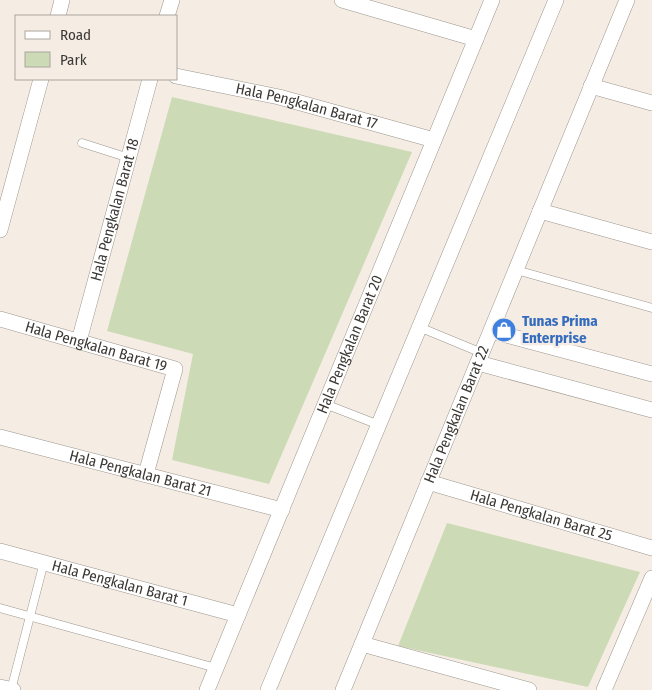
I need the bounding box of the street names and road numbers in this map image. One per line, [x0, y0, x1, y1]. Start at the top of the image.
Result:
street label: Hala Pengkalan Barat 17 [234, 79, 379, 133]
street label: Hala Pengkalan Barat 18 [87, 136, 142, 283]
street label: Hala Pengkalan Barat 20 [313, 272, 386, 416]
street label: Hala Pengkalan Barat 19 [23, 318, 169, 375]
street label: Hala Pengkalan Barat 22 [420, 343, 493, 486]
street label: Hala Pengkalan Barat 21 [68, 446, 213, 500]
street label: Hala Pengkalan Barat 25 [468, 486, 614, 545]
street label: Hala Pengkalan Barat 1 [50, 556, 189, 610]

